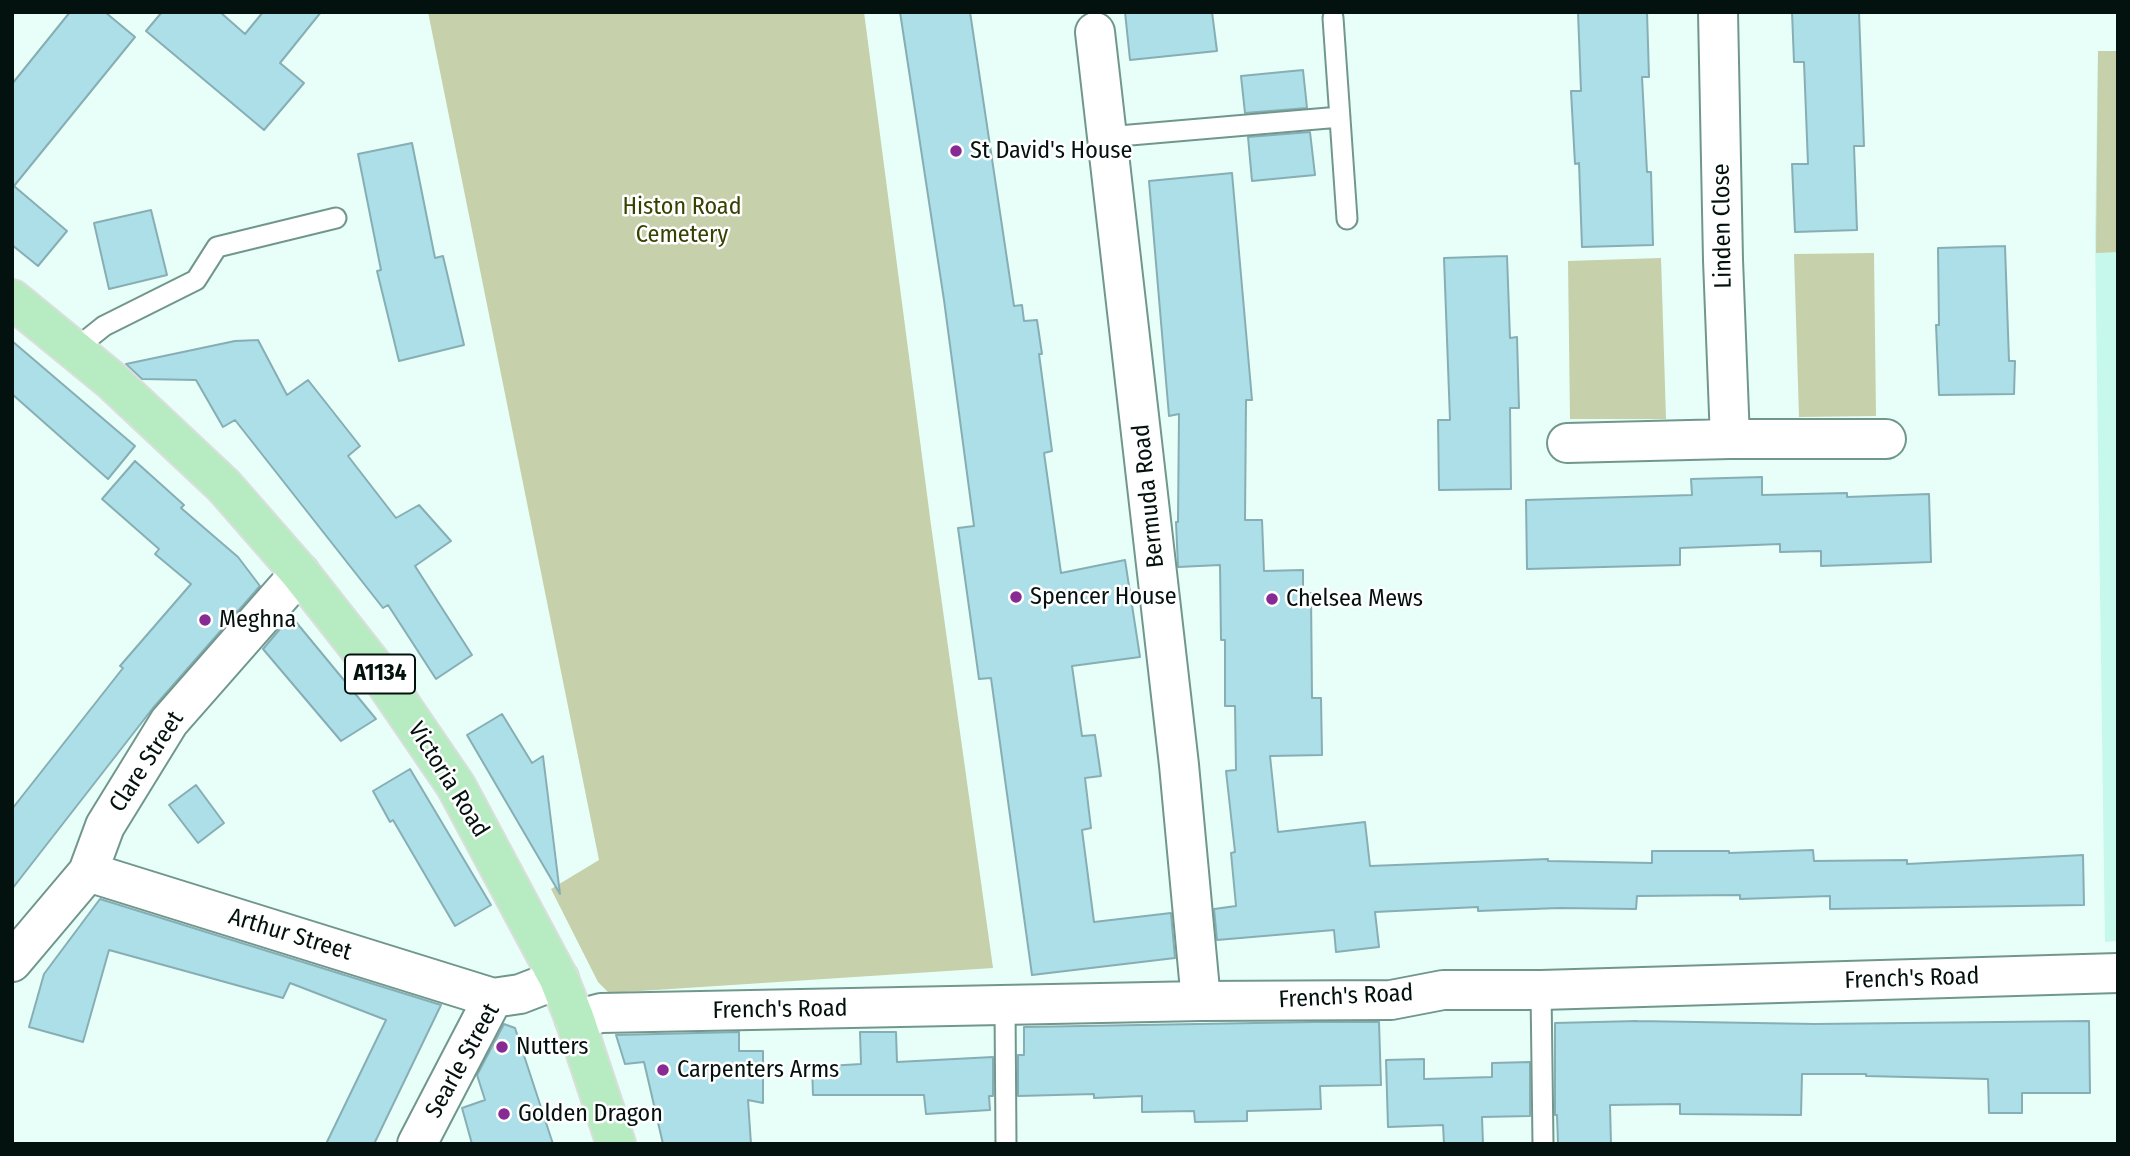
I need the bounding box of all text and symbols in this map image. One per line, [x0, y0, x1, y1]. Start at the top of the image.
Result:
place label: St David's House [970, 137, 1132, 165]
marker: St David's House [948, 143, 964, 159]
street label: Linden Close [1708, 163, 1738, 289]
park label: Histon Road Cemetery [623, 193, 741, 249]
street label: Bermuda Road [1127, 423, 1171, 569]
place label: Spencer House [1030, 583, 1177, 611]
place label: Chelsea Mews [1286, 585, 1423, 613]
marker: Spencer House [1008, 589, 1024, 605]
marker: Chelsea Mews [1264, 591, 1280, 607]
place label: Meghna [219, 606, 296, 634]
marker: Meghna [197, 612, 213, 628]
road number: A1134 [345, 654, 415, 694]
street label: Clare Street [104, 706, 190, 818]
street label: Victoria Road [401, 717, 495, 843]
street label: Arthur Street [225, 903, 355, 967]
street label: French's Road [1844, 962, 1980, 996]
street label: French's Road [1278, 979, 1414, 1015]
street label: French's Road [712, 994, 848, 1026]
street label: Searle Street [420, 999, 506, 1123]
place label: Nutters [516, 1033, 589, 1061]
marker: Nutters [494, 1039, 510, 1055]
place label: Carpenters Arms [677, 1056, 839, 1084]
marker: Carpenters Arms [655, 1062, 671, 1078]
place label: Golden Dragon [518, 1100, 663, 1128]
marker: Golden Dragon [496, 1106, 512, 1122]

